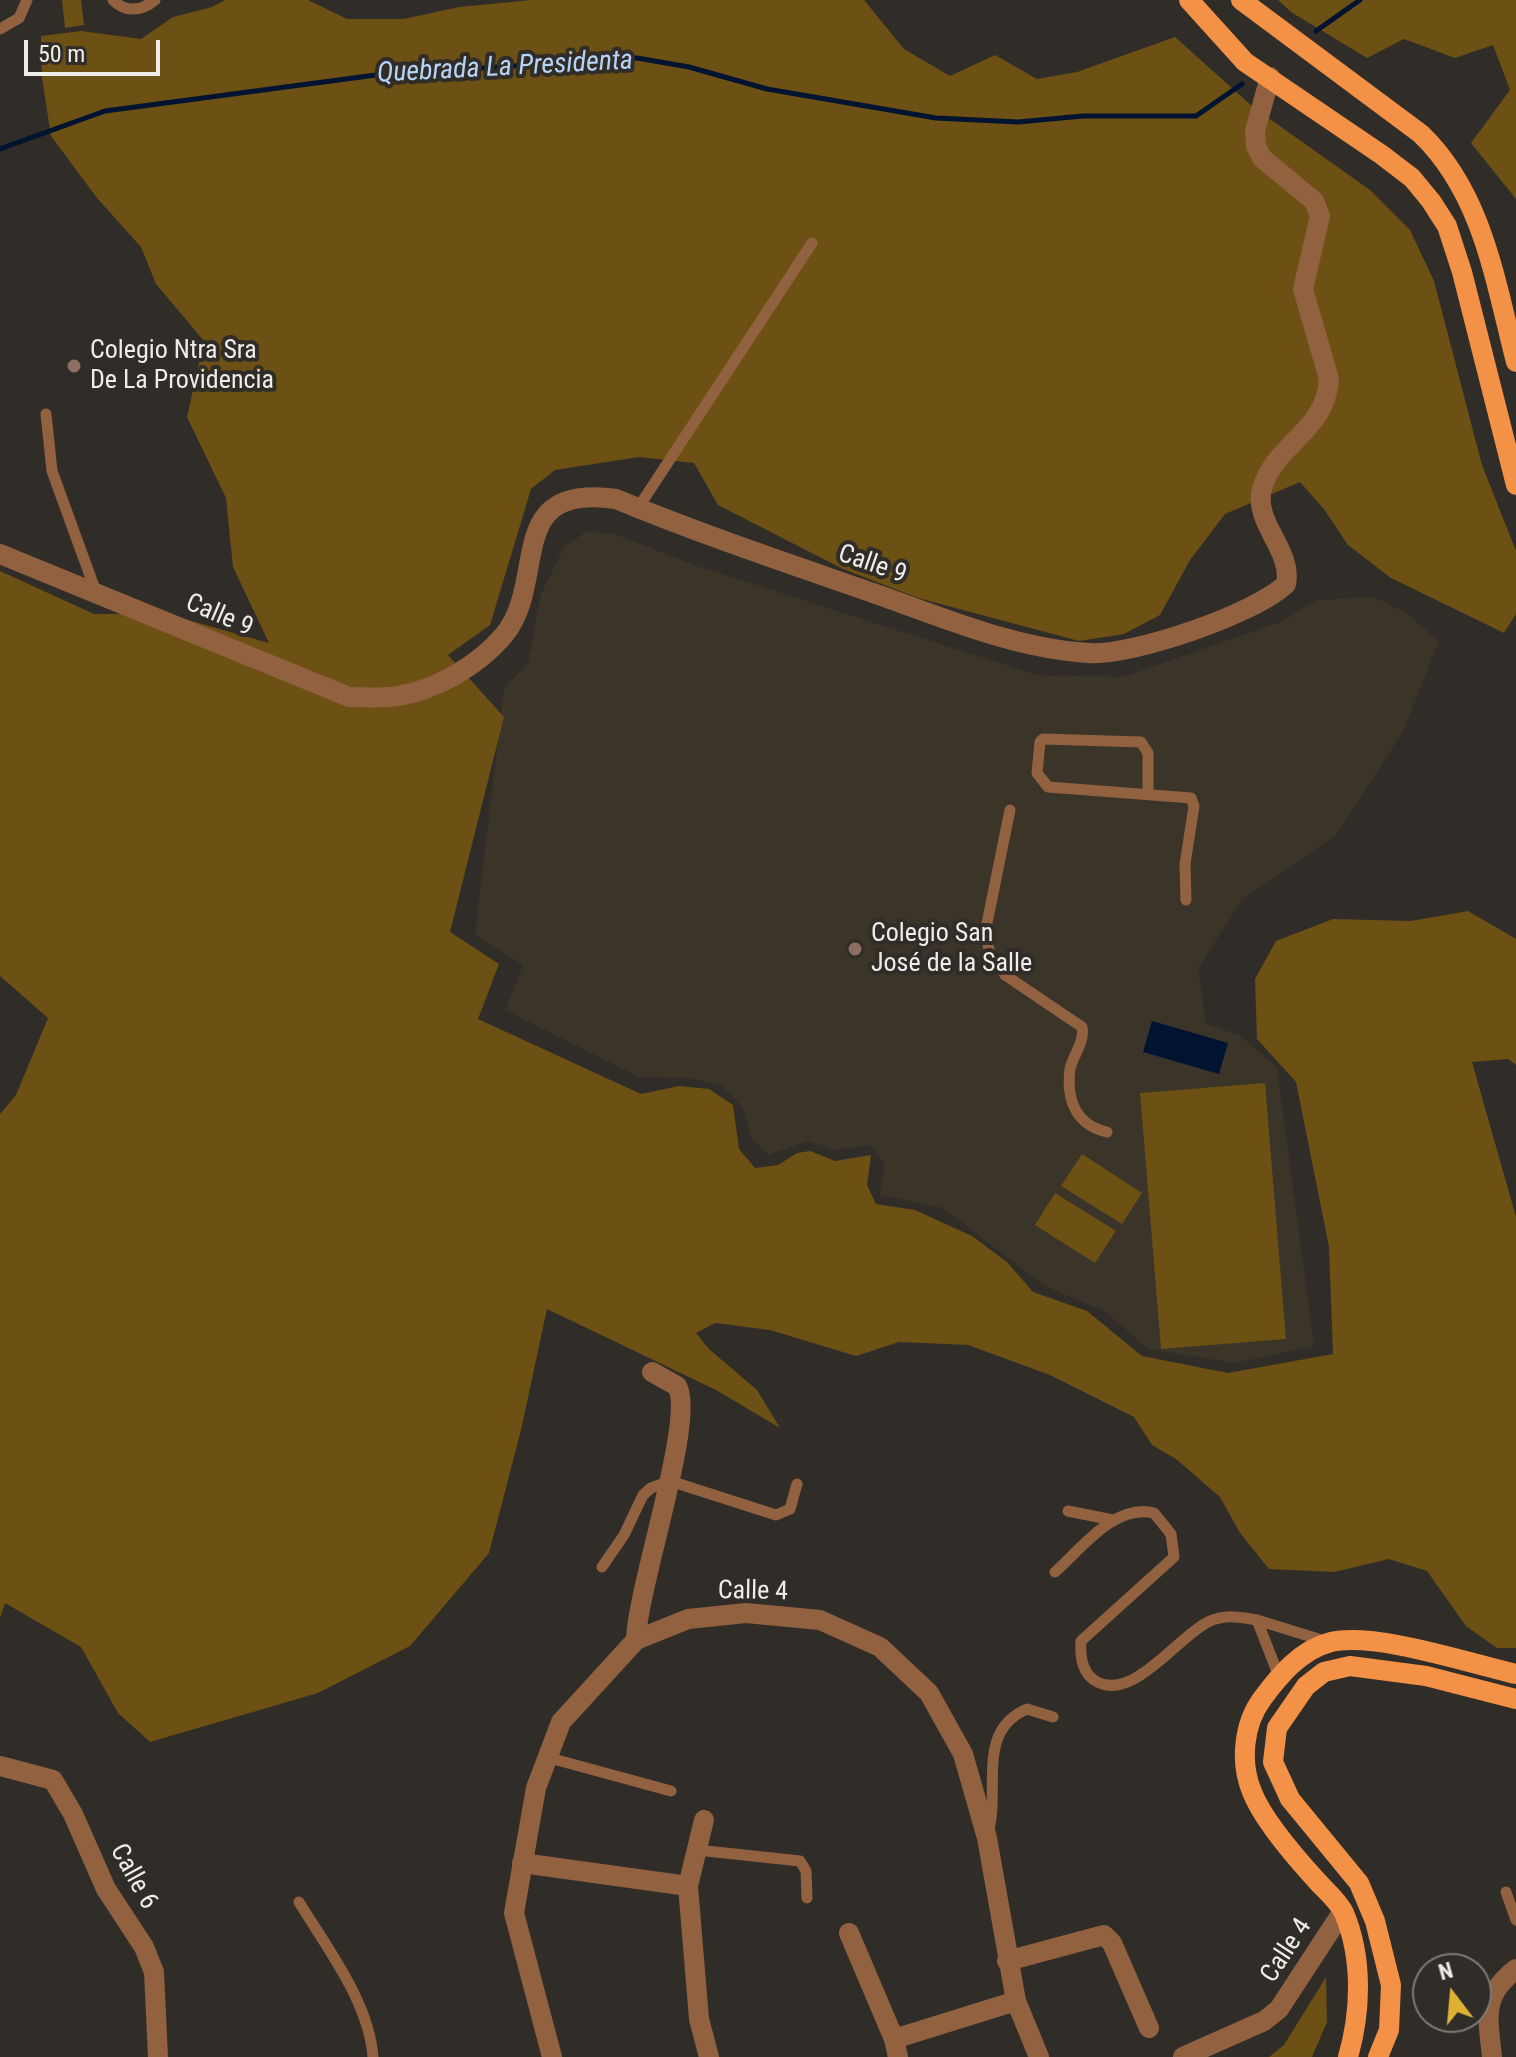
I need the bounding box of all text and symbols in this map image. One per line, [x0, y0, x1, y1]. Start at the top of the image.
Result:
scale bar [28, 24, 164, 74]
text: 50 m [38, 40, 85, 68]
water label: Quebrada La Presidenta [376, 45, 634, 91]
place label: Colegio Ntra Sra De La Providencia [90, 335, 274, 396]
marker: Colegio Ntra Sra De La Providencia [65, 357, 83, 375]
street label: Calle 9 [834, 539, 910, 591]
street label: Calle 9 [181, 588, 257, 644]
place label: Colegio San José de la Salle [871, 918, 1032, 980]
marker: Colegio San José de la Salle [846, 940, 864, 958]
street label: Calle 4 [718, 1576, 788, 1608]
street label: Calle 6 [102, 1839, 164, 1915]
street label: Calle 4 [1255, 1913, 1319, 1989]
north arrow [1412, 1953, 1492, 2033]
text: N [1436, 1957, 1456, 1985]

